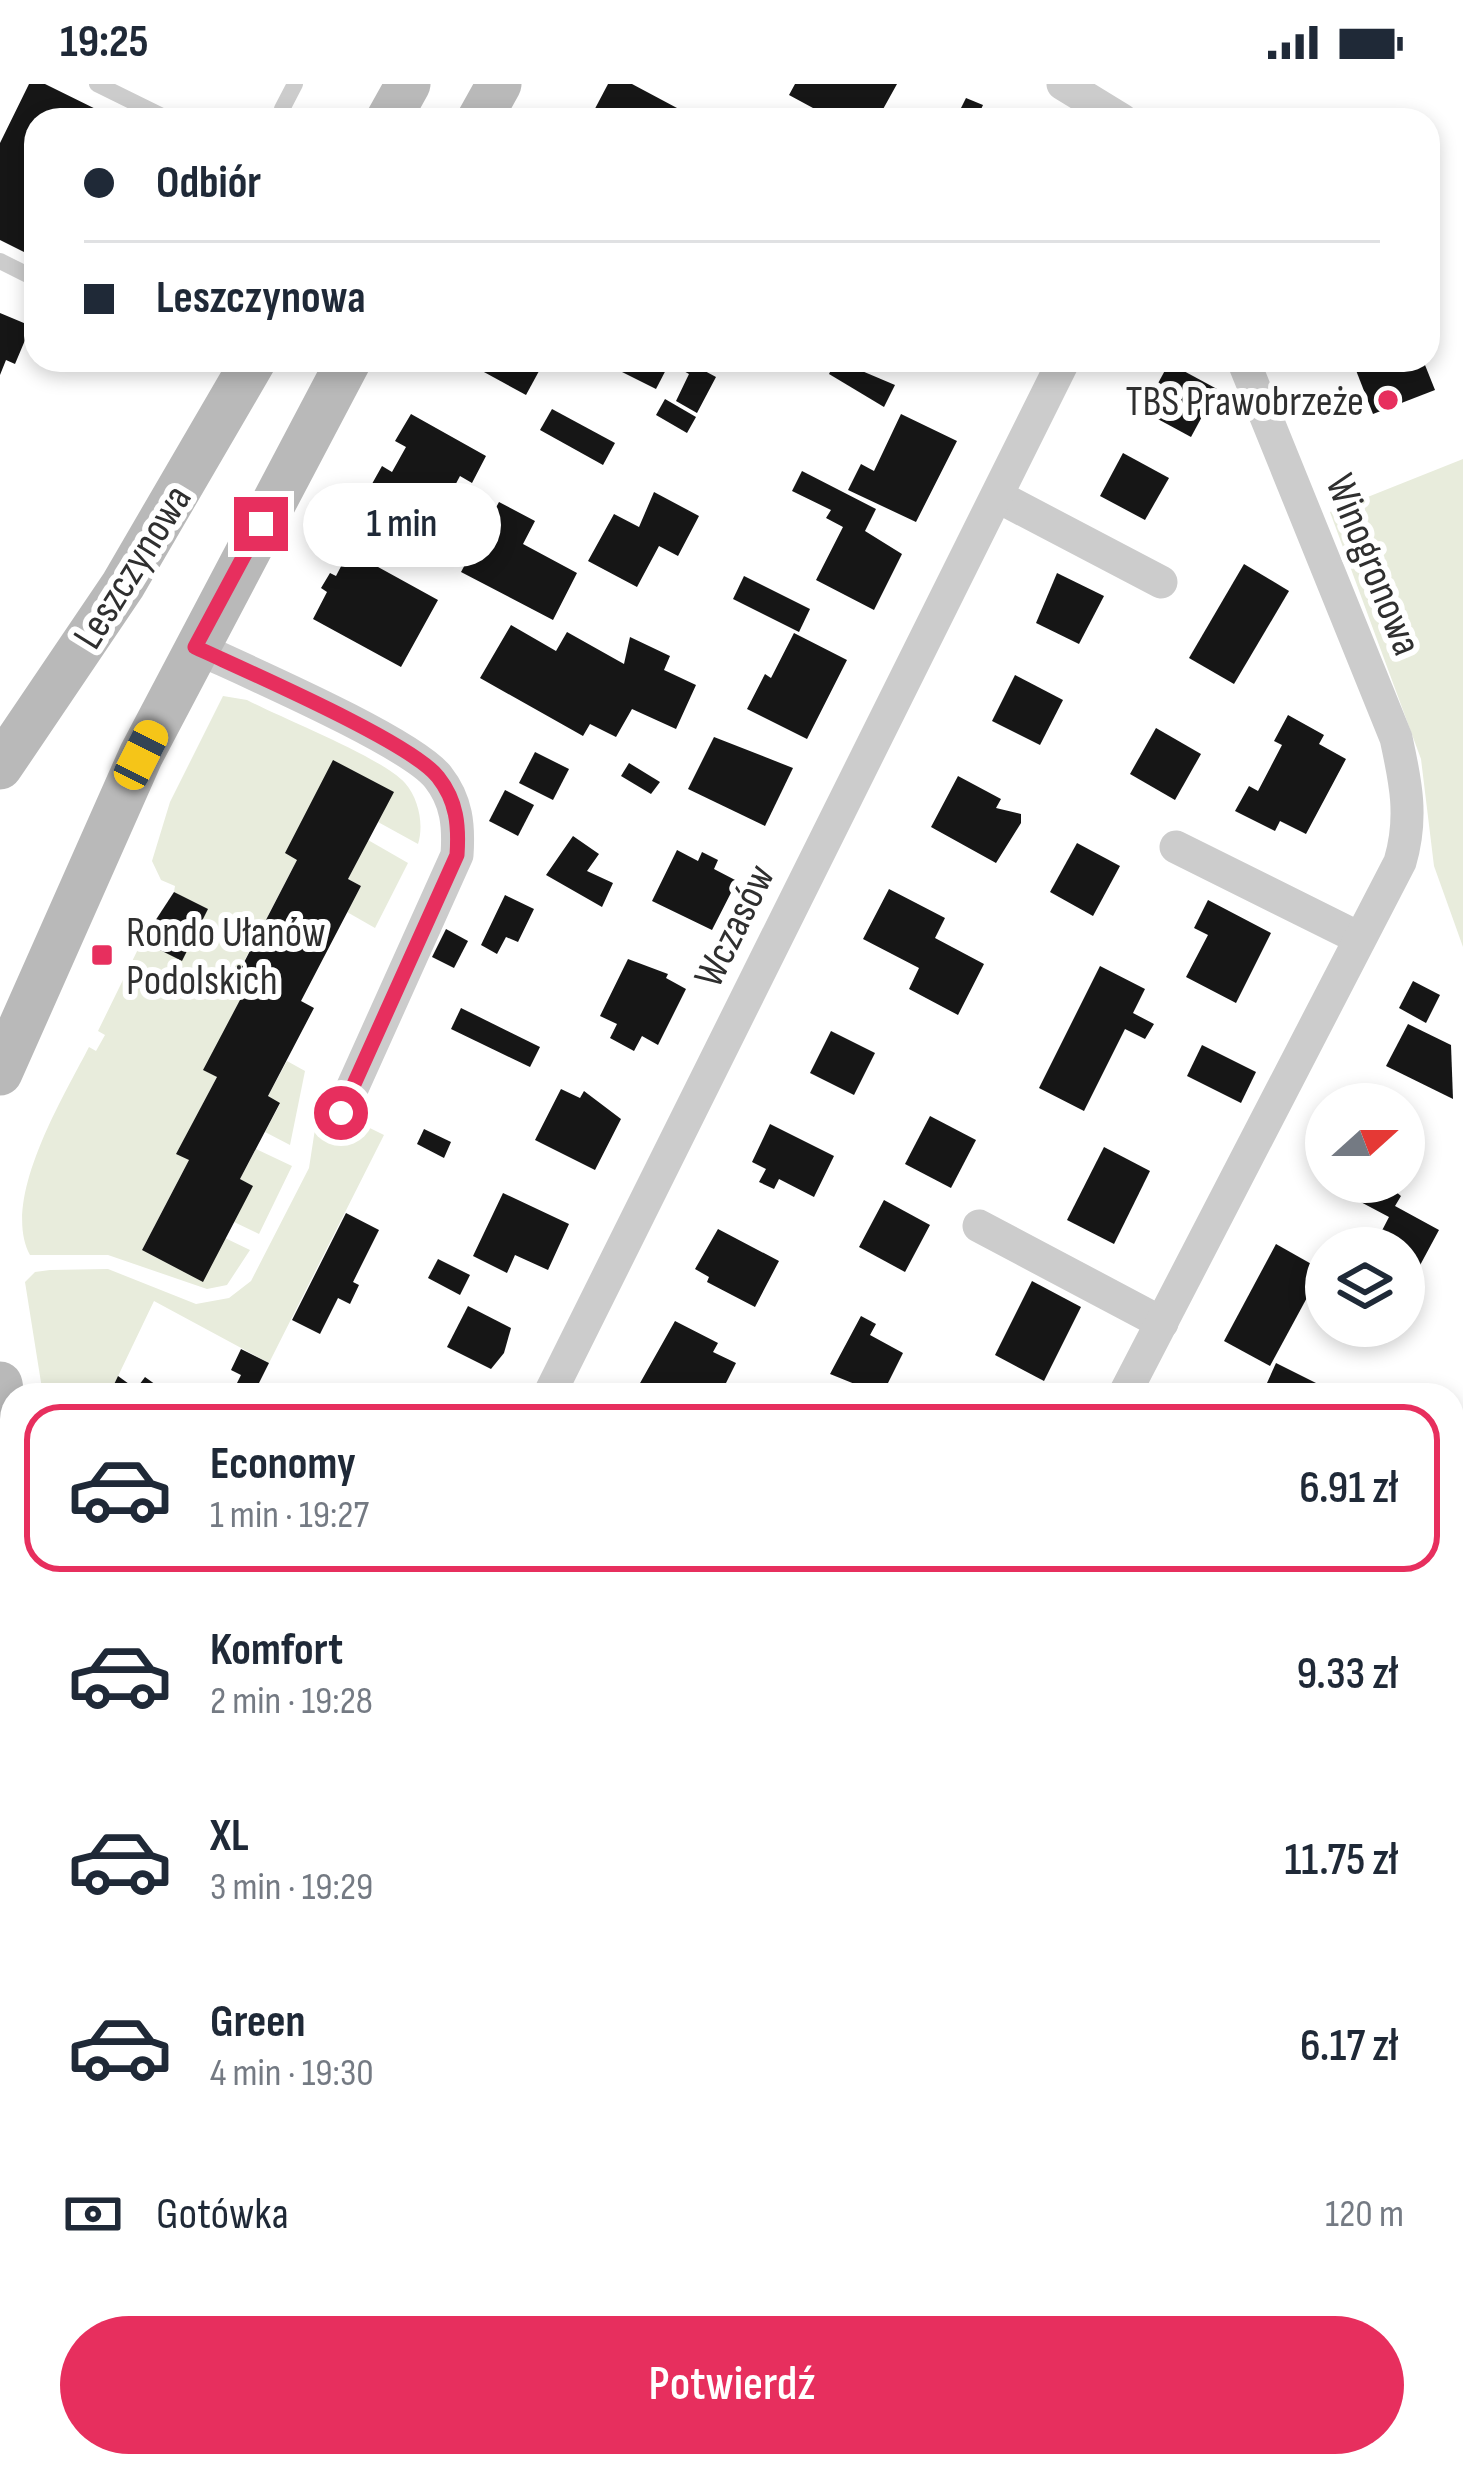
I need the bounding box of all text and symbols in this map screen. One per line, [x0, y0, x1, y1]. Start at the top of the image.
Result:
text: 19:25 [60, 15, 148, 70]
text: Odbiór [156, 156, 261, 211]
text: Leszczynowa [156, 271, 366, 326]
place label: TBS Prawobrzeże [1125, 377, 1364, 428]
marker: TBS Prawobrzeże [1375, 387, 1401, 413]
street label: Winogronowa [1313, 467, 1432, 663]
street label: Leszczynowa [63, 476, 203, 659]
callout: 1 min [303, 482, 501, 566]
route end [234, 497, 288, 551]
text: 1 min [367, 501, 437, 548]
car [109, 715, 173, 795]
street label: Wczasów [684, 856, 787, 996]
place label: Rondo Ułanów Podolskich [126, 908, 326, 1007]
marker: Rondo Ułanów Podolskich [89, 942, 115, 968]
north arrow [1305, 1083, 1425, 1203]
map controls [1305, 1083, 1425, 1347]
route start [314, 1086, 368, 1140]
button: layers [1305, 1227, 1425, 1347]
icon: car [66, 1434, 174, 1542]
text: Economy [210, 1437, 356, 1492]
text: 6.91 zł [1299, 1461, 1398, 1516]
text: 1 min · 19:27 [210, 1492, 369, 1539]
icon: car [66, 1620, 174, 1728]
text: Komfort [210, 1623, 343, 1678]
text: 9.33 zł [1296, 1647, 1398, 1702]
text: 2 min · 19:28 [210, 1678, 373, 1725]
icon: car [66, 1806, 174, 1914]
text: XL [210, 1809, 249, 1864]
text: 11.75 zł [1284, 1833, 1398, 1888]
text: 3 min · 19:29 [210, 1864, 373, 1911]
icon: car [66, 1992, 174, 2100]
text: Green [210, 1995, 306, 2050]
text: 6.17 zł [1300, 2019, 1398, 2074]
text: 4 min · 19:30 [210, 2050, 374, 2097]
icon: cash [60, 2181, 126, 2247]
text: Gotówka [156, 2187, 289, 2242]
text: 120 m [1325, 2191, 1404, 2238]
button: Potwierdź [60, 2316, 1404, 2454]

